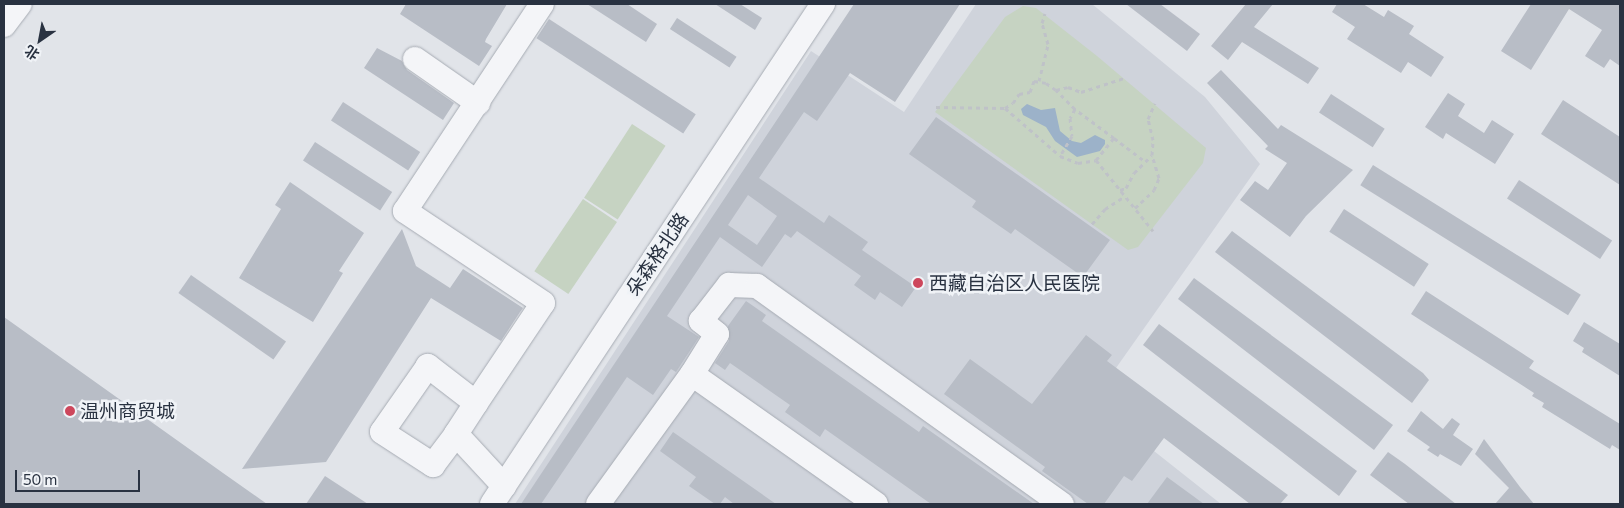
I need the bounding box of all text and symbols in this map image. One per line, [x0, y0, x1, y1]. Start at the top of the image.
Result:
north arrow [15, 15, 65, 65]
text: 北 [21, 42, 42, 64]
street label: 朵森格北路 [621, 208, 693, 300]
place label: 西藏自治区人民医院 [929, 272, 1100, 294]
marker: 西藏自治区人民医院 [911, 276, 925, 290]
place label: 温州商贸城 [80, 400, 175, 422]
marker: 温州商贸城 [64, 405, 76, 417]
scale bar [18, 460, 142, 492]
text: 50 m [23, 470, 57, 488]

